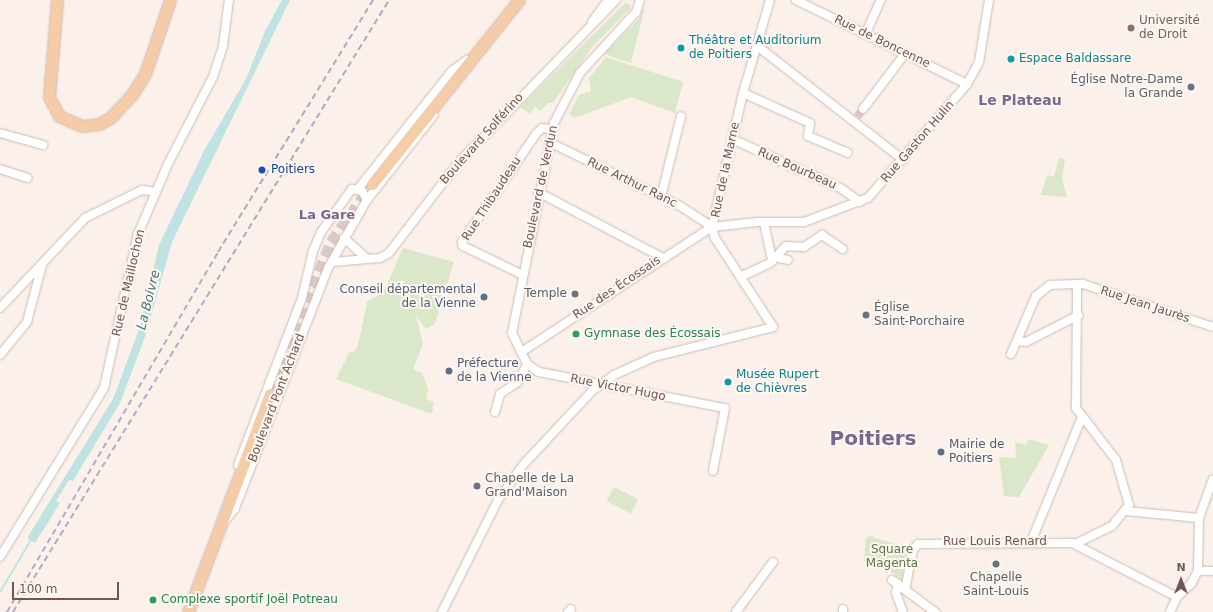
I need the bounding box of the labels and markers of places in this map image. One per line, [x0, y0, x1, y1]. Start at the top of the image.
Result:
place label: Université de Droit [1139, 14, 1200, 42]
marker: Université de Droit [1126, 23, 1136, 33]
place label: Théâtre et Auditorium de Poitiers [689, 34, 822, 62]
marker: Théâtre et Auditorium de Poitiers [676, 43, 686, 53]
place label: Espace Baldassare [1019, 52, 1131, 66]
marker: Espace Baldassare [1006, 54, 1016, 64]
place label: Église Notre-Dame la Grande [1071, 73, 1183, 101]
marker: Église Notre-Dame la Grande [1186, 82, 1196, 92]
place label: Poitiers [271, 163, 315, 177]
marker: Poitiers [256, 164, 268, 176]
place label: Conseil départemental de la Vienne [339, 283, 476, 311]
place label: Temple [524, 287, 567, 301]
marker: Temple [570, 289, 580, 299]
marker: Conseil départemental de la Vienne [479, 292, 489, 302]
place label: Église Saint-Porchaire [874, 301, 965, 329]
marker: Église Saint-Porchaire [861, 310, 871, 320]
place label: Gymnase des Écossais [584, 327, 721, 341]
marker: Gymnase des Écossais [571, 329, 581, 339]
place label: Préfecture de la Vienne [457, 357, 532, 385]
marker: Préfecture de la Vienne [444, 366, 454, 376]
place label: Musée Rupert de Chièvres [736, 368, 819, 396]
marker: Musée Rupert de Chièvres [723, 377, 733, 387]
place label: Mairie de Poitiers [949, 438, 1005, 466]
marker: Mairie de Poitiers [936, 447, 946, 457]
place label: Chapelle de La Grand'Maison [485, 472, 574, 500]
marker: Chapelle de La Grand'Maison [472, 481, 482, 491]
marker: Chapelle Saint-Louis [991, 559, 1001, 569]
place label: Chapelle Saint-Louis [963, 571, 1029, 599]
place label: Complexe sportif Joël Potreau [161, 593, 338, 607]
marker: Complexe sportif Joël Potreau [148, 595, 158, 605]

